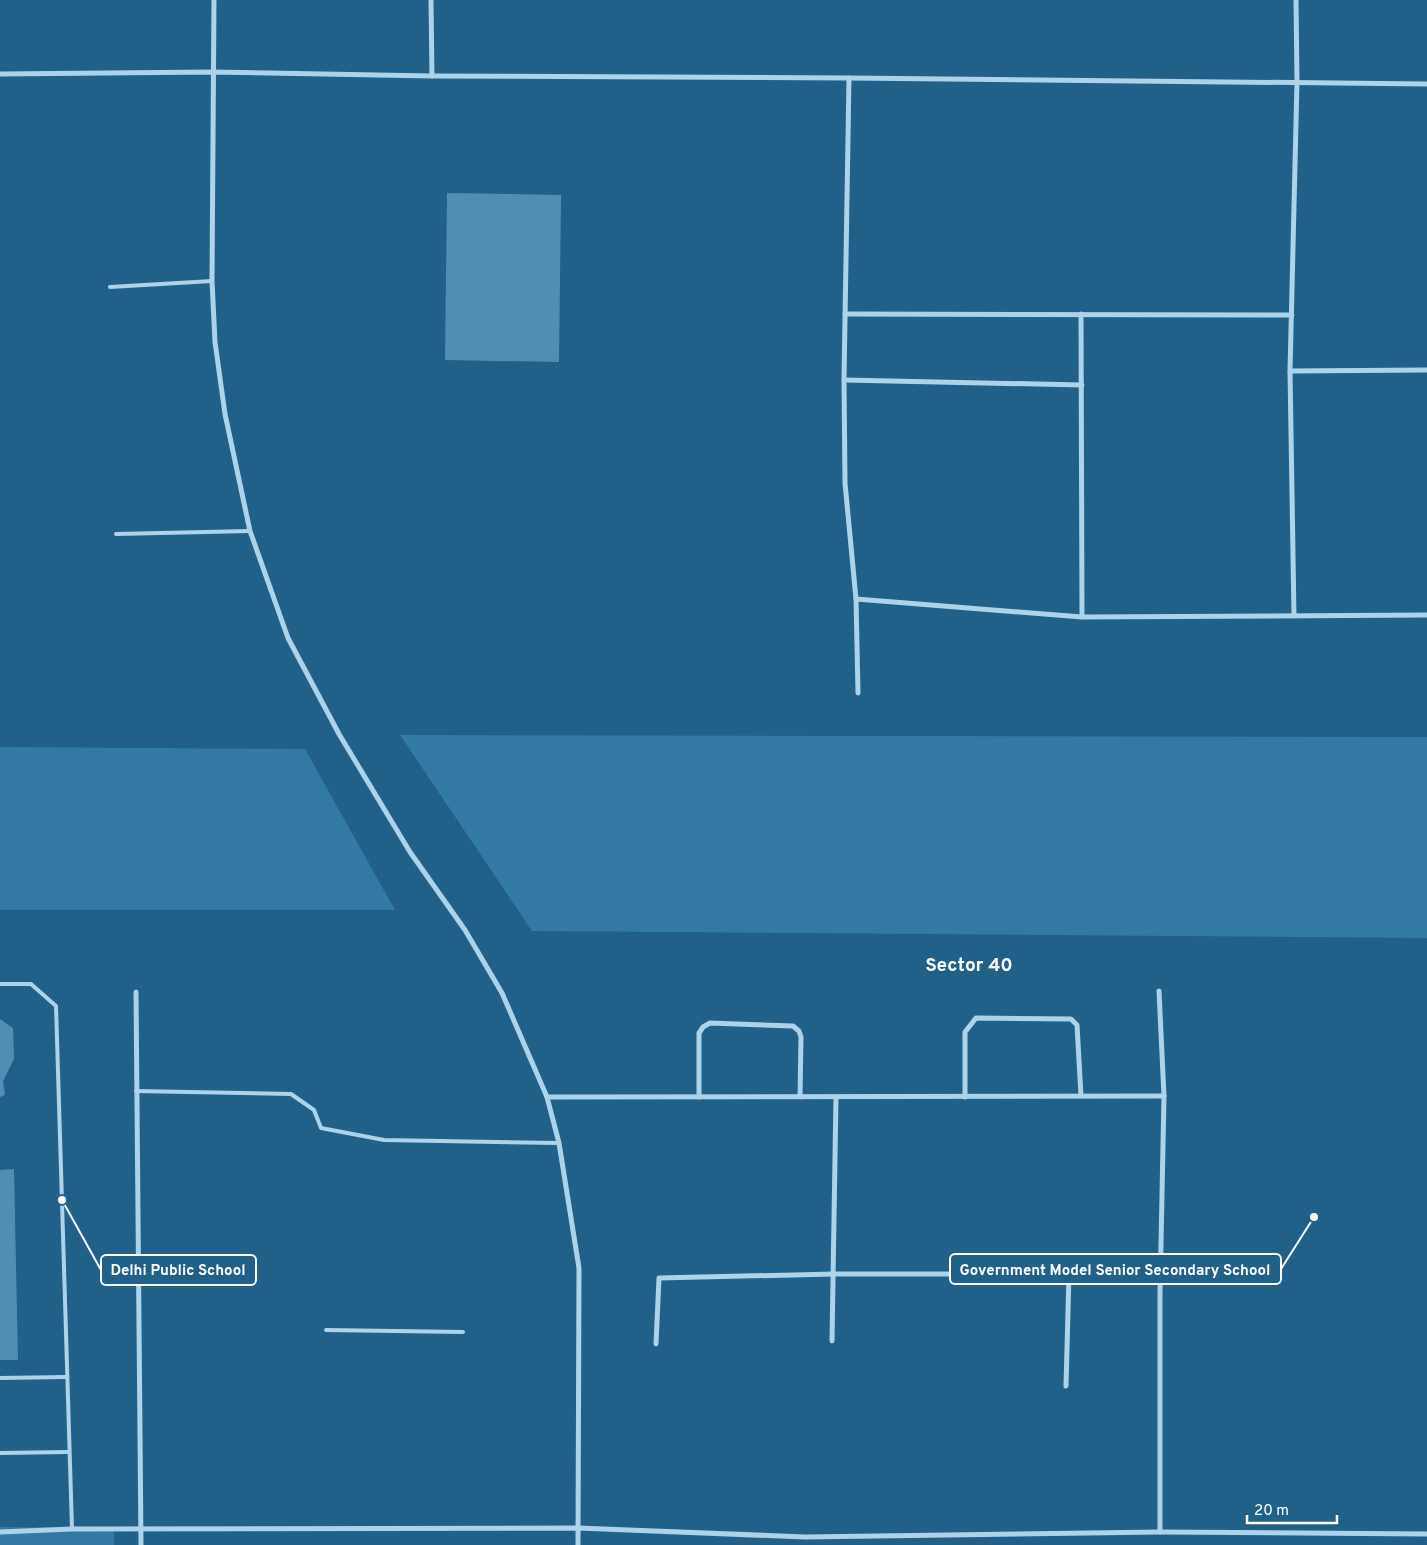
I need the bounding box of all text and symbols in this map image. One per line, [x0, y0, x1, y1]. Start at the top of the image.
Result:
district label: Sector 40 [925, 954, 1013, 978]
callout: Government Model Senior Secondary School [950, 1254, 1281, 1284]
callout: Delhi Public School [101, 1255, 256, 1285]
text: Delhi Public School [110, 1262, 246, 1281]
text: Government Model Senior Secondary School [960, 1262, 1270, 1281]
scale bar [1247, 1492, 1337, 1524]
text: 20 m [1254, 1502, 1289, 1521]

